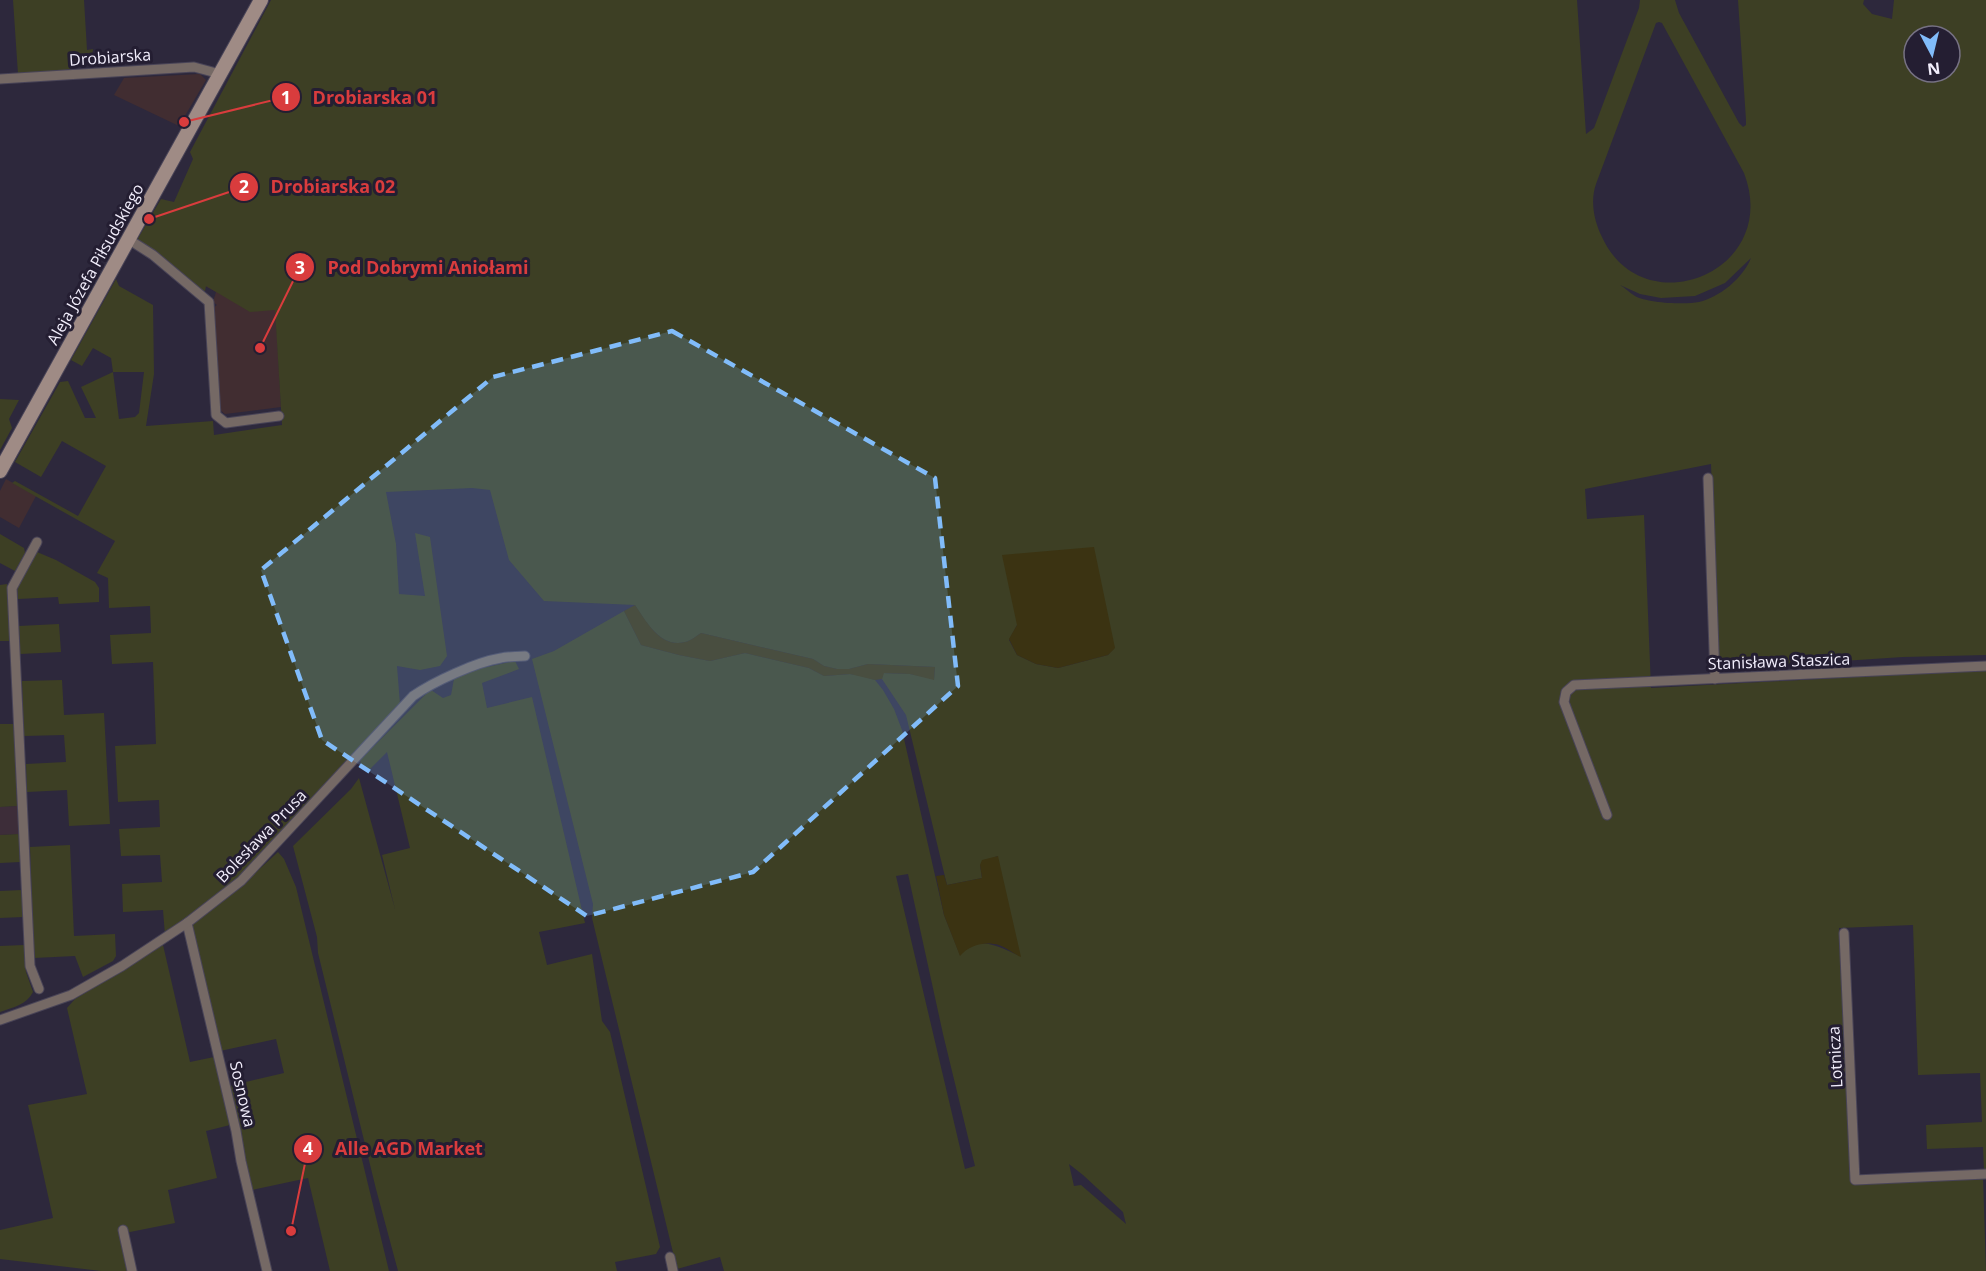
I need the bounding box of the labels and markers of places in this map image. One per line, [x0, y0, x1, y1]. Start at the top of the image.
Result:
callout: Drobiarska 01 [271, 79, 450, 115]
callout: Drobiarska 02 [229, 169, 408, 205]
callout: Pod Dobrymi Aniołami [285, 249, 540, 285]
callout: Alle AGD Market [293, 1131, 495, 1167]

